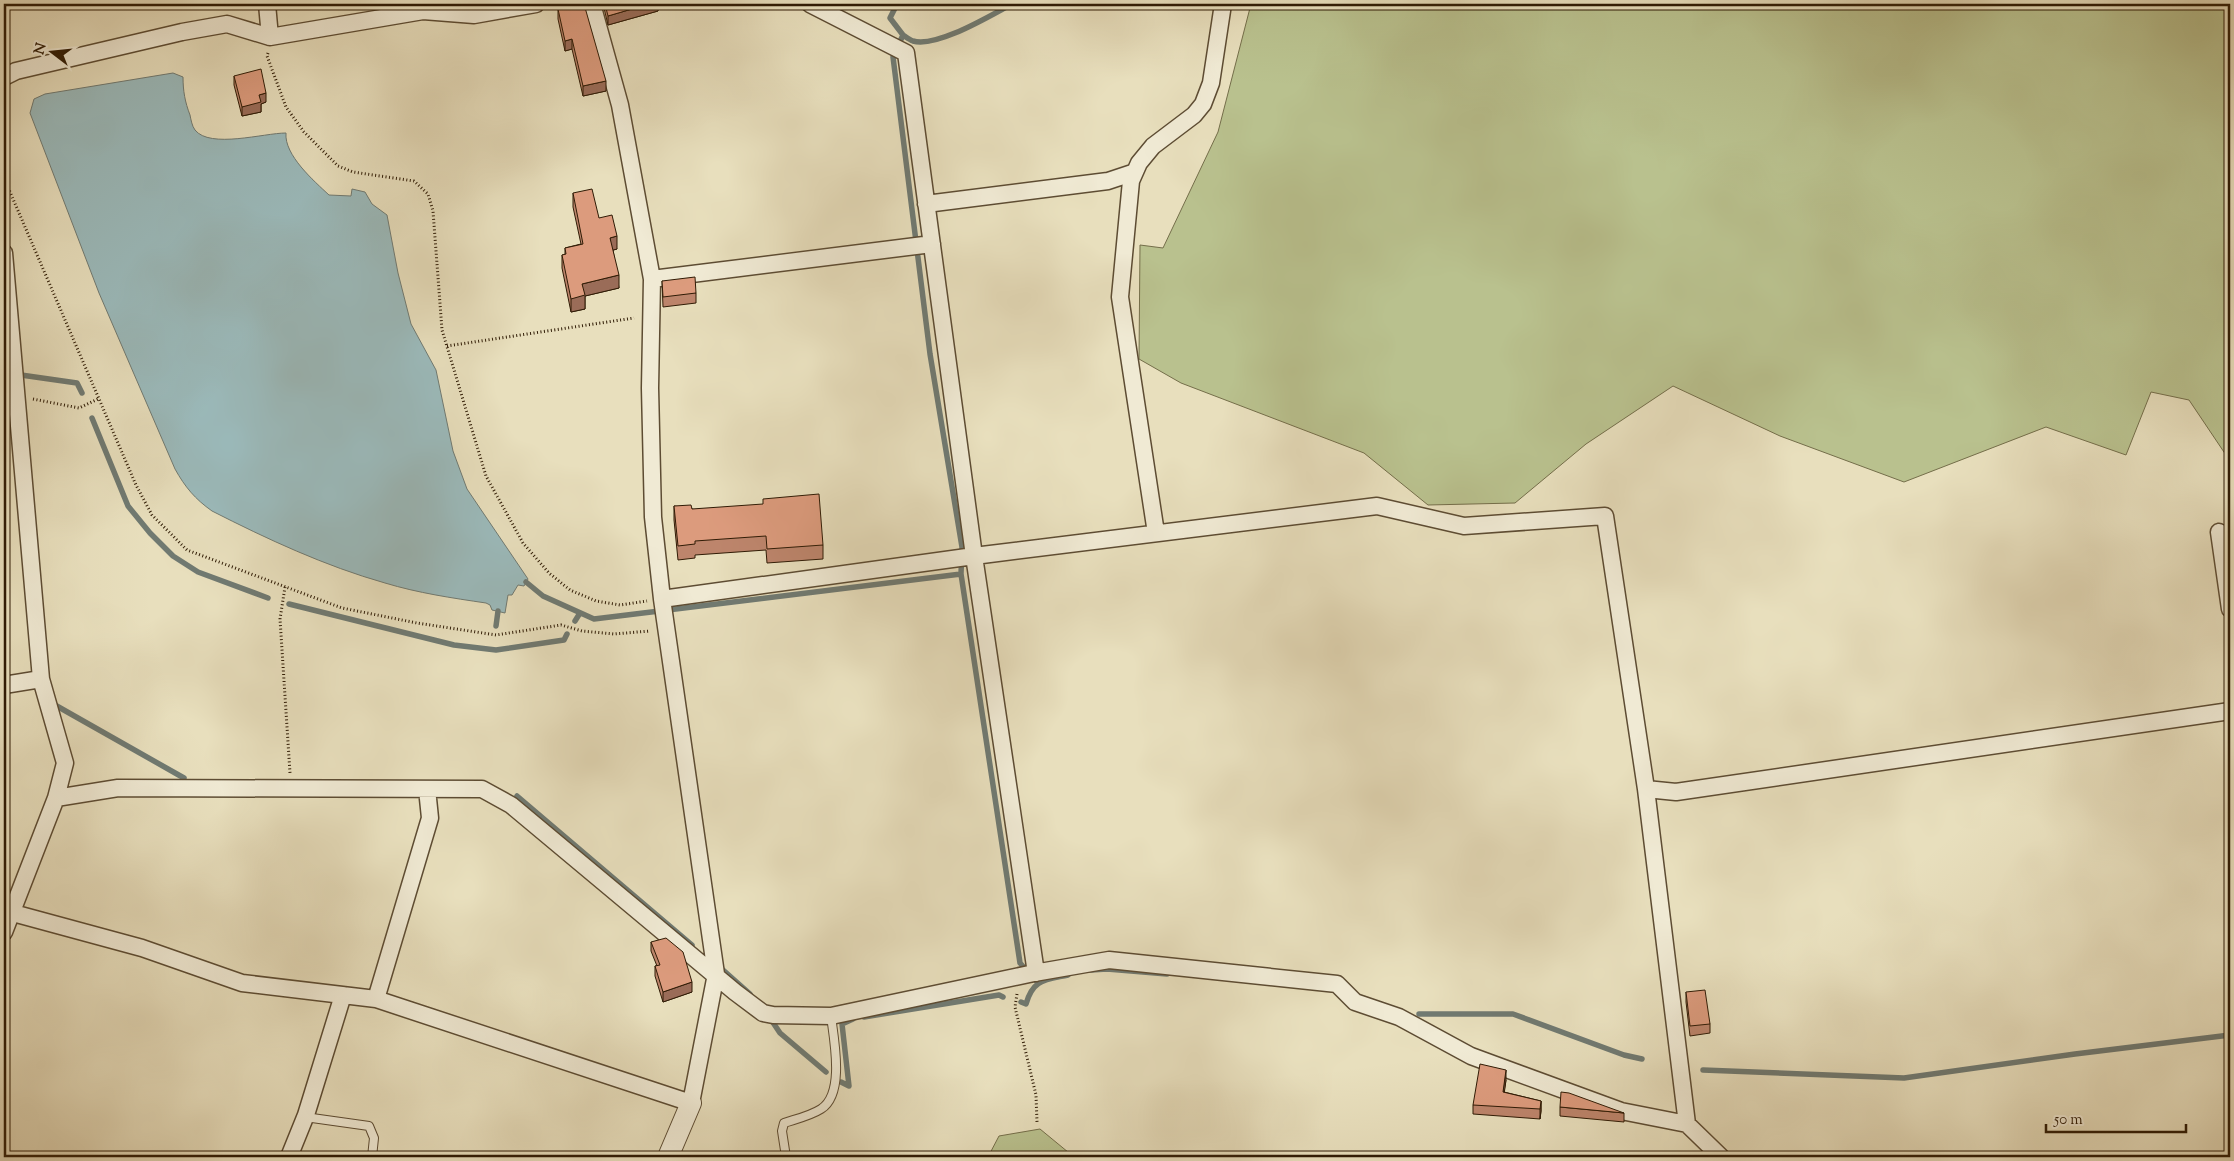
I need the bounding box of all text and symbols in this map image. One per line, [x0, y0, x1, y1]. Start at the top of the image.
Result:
north arrow [28, 28, 78, 78]
text: N [30, 41, 53, 57]
scale bar [2046, 1101, 2186, 1133]
text: 50 m [2053, 1110, 2083, 1131]

